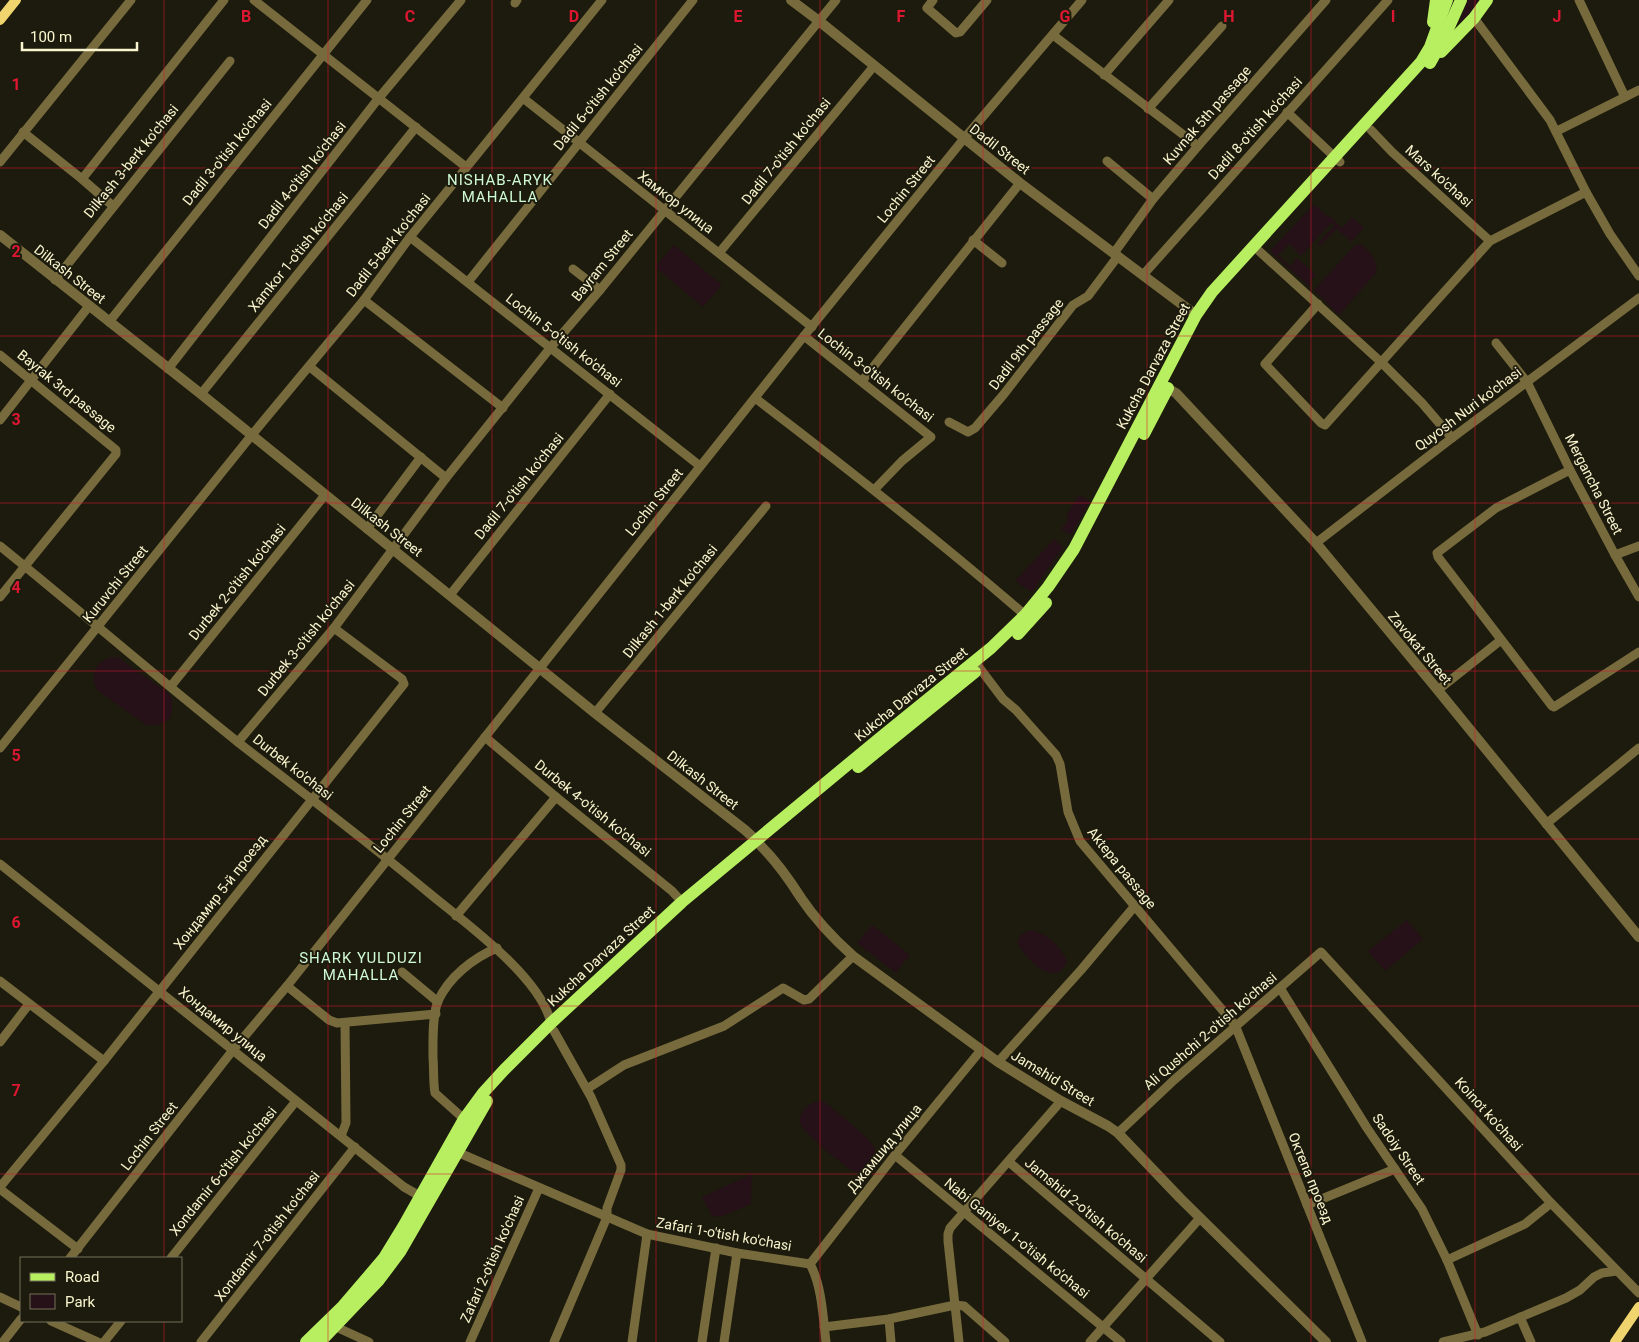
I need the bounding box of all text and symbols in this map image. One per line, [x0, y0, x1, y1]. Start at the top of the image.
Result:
text: B [241, 7, 251, 26]
text: C [405, 7, 415, 26]
text: D [569, 7, 579, 26]
text: E [734, 7, 743, 26]
text: F [897, 7, 906, 26]
text: G [1060, 7, 1071, 26]
text: H [1223, 7, 1235, 26]
text: I [1391, 7, 1395, 26]
text: J [1553, 7, 1561, 26]
scale bar [22, 20, 138, 52]
text: 100 m [30, 28, 72, 46]
street label: Dadil 6-o'tish ko'chasi [550, 41, 646, 153]
street label: Kuvnak 5th passage [1160, 62, 1254, 168]
street label: Dadil 8-o'tish ko'chasi [1205, 74, 1305, 182]
text: 1 [11, 75, 21, 94]
street label: Dadil 7-o'tish ko'chasi [738, 95, 834, 207]
street label: Dadil 3-o'tish ko'chasi [179, 96, 275, 208]
street label: Dilkash 3-berk ko'chasi [80, 101, 182, 221]
street label: Dadil 4-o'tish ko'chasi [255, 118, 349, 232]
street label: Dadil Street [967, 121, 1034, 178]
street label: Mars ko'chasi [1402, 142, 1476, 210]
street label: Lochin Street [874, 152, 938, 226]
street label: Хамкор улица [635, 167, 717, 237]
district label: NISHAB-ARYK MAHALLA [447, 171, 553, 206]
street label: Xamkor 1-o'tish ko'chasi [245, 189, 351, 315]
street label: Dadil 5-berk ko'chasi [343, 190, 433, 300]
street label: Bayram Street [568, 226, 636, 304]
street label: Dilkash Street [31, 241, 109, 307]
text: 2 [11, 242, 21, 261]
street label: Lochin 5-o'tish ko'chasi [503, 290, 625, 390]
street label: Dadil 9th passage [985, 295, 1067, 393]
street label: Kukcha Darvaza Street [1113, 300, 1193, 432]
street label: Lochin 3-o'tish ko'chasi [815, 325, 937, 425]
street label: Bayrak 3rd passage [14, 346, 120, 436]
street label: Quyosh Nuri ko'chasi [1412, 364, 1524, 454]
street label: Dadil 7-o'tish ko'chasi [471, 430, 567, 542]
street label: Mergancha Street [1562, 431, 1626, 537]
street label: Lochin Street [622, 465, 686, 539]
street label: Dilkash Street [348, 494, 426, 560]
street label: Durbek 2-o'tish ko'chasi [185, 521, 289, 643]
street label: Dilkash 1-berk ko'chasi [619, 541, 721, 661]
street label: Kuruvchi Street [79, 542, 151, 626]
street label: Durbek 3-o'tish ko'chasi [254, 577, 358, 699]
text: 4 [11, 578, 21, 597]
street label: Zavokat Street [1385, 608, 1455, 688]
street label: Kukcha Darvaza Street [851, 643, 971, 744]
street label: Durbek ko'chasi [250, 731, 336, 803]
text: 5 [11, 746, 21, 765]
street label: Dilkash Street [664, 747, 742, 813]
street label: Durbek 4-o'tish ko'chasi [532, 756, 654, 860]
street label: Lochin Street [370, 782, 434, 856]
street label: Aktepa passage [1084, 824, 1160, 912]
street label: Хондамир 5-й проезд [170, 831, 270, 952]
street label: Kukcha Darvaza Street [544, 902, 658, 1010]
text: 6 [11, 913, 21, 932]
district label: SHARK YULDUZI MAHALLA [299, 949, 423, 984]
street label: Ali Qushchi 2-o'tish ko'chasi [1140, 969, 1280, 1093]
street label: Хондамир улица [176, 983, 270, 1065]
street label: Jamshid Street [1008, 1047, 1098, 1109]
street label: Koinot ko'chasi [1452, 1074, 1526, 1154]
text: 7 [11, 1081, 21, 1100]
street label: Lochin Street [117, 1098, 181, 1173]
street label: Джамшид улица [843, 1101, 925, 1195]
street label: Xondamir 6-o'tish ko'chasi [166, 1103, 280, 1239]
street label: Sadoiy Street [1369, 1110, 1429, 1188]
street label: Октепа проезд [1285, 1130, 1337, 1226]
street label: Jamshid 2-o'tish ko'chasi [1022, 1154, 1150, 1266]
street label: Xondamir 7-o'tish ko'chasi [211, 1168, 323, 1304]
street label: Nabi Ganiyev 1-o'tish ko'chasi [941, 1175, 1093, 1301]
street label: Zafari 2-o'tish ko'chasi [457, 1193, 527, 1325]
street label: Zafari 1-o'tish ko'chasi [655, 1214, 793, 1254]
legend [20, 1257, 182, 1322]
text: Road [65, 1268, 99, 1286]
text: Park [65, 1293, 96, 1311]

